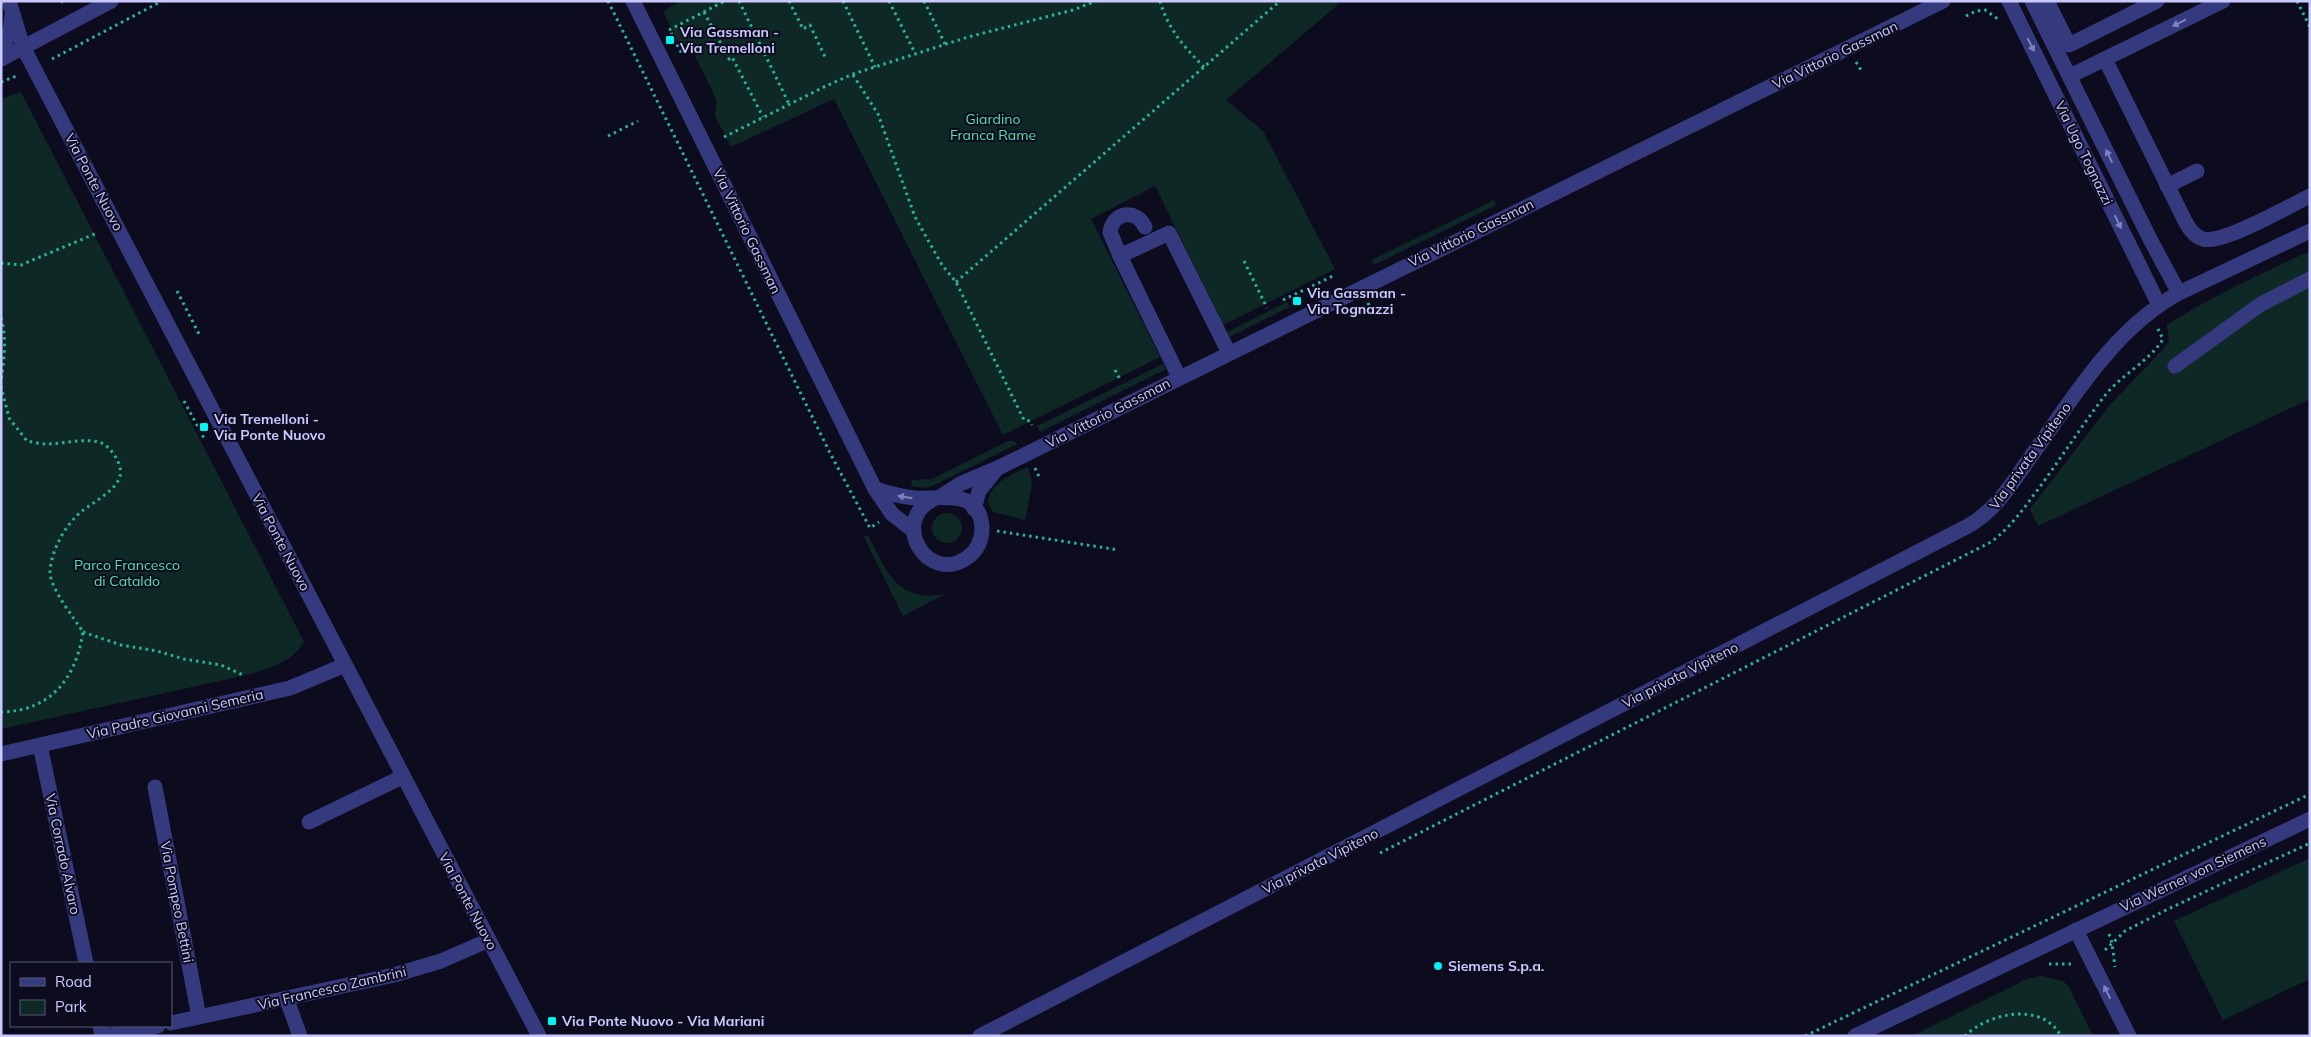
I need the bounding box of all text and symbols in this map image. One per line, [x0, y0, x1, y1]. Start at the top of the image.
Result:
street label: Via Vittorio Gassman [1769, 17, 1901, 93]
one-way arrow [2172, 19, 2186, 27]
place label: Via Gassman - Via Tremelloni [679, 23, 779, 57]
marker: Via Gassman - Via Tremelloni [664, 34, 676, 46]
one-way arrow [2027, 38, 2035, 52]
street label: Via Ugo Tognazzi [2051, 98, 2117, 208]
park label: Giardino Franca Rame [950, 110, 1036, 144]
street label: Via Ponte Nuovo [61, 130, 127, 234]
one-way arrow [2105, 149, 2113, 163]
street label: Via Vittorio Gassman [709, 165, 785, 297]
street label: Via Vittorio Gassman [1405, 195, 1537, 271]
one-way arrow [2114, 215, 2122, 229]
place label: Via Gassman - Via Tognazzi [1306, 284, 1406, 318]
marker: Via Gassman - Via Tognazzi [1291, 295, 1303, 307]
street label: Via Vittorio Gassman [1043, 374, 1173, 452]
street label: Via privata Vipiteno [1985, 399, 2075, 513]
place label: Via Tremelloni - Via Ponte Nuovo [213, 410, 326, 444]
marker: Via Tremelloni - Via Ponte Nuovo [198, 421, 210, 433]
street label: Via Ponte Nuovo [248, 490, 314, 594]
one-way arrow [897, 492, 913, 500]
park label: Parco Francesco di Cataldo [74, 556, 180, 590]
street label: Via privata Vipiteno [1619, 638, 1741, 712]
street label: Via Padre Giovanni Semeria [85, 685, 265, 743]
street label: Via Corrado Alvaro [41, 792, 85, 916]
street label: Via privata Vipiteno [1259, 824, 1381, 898]
street label: Via Werner von Siemens [2117, 832, 2269, 916]
street label: Via Pompeo Bettini [156, 840, 198, 964]
street label: Via Ponte Nuovo [435, 849, 501, 953]
place label: Siemens S.p.a. [1448, 957, 1544, 975]
marker: Siemens S.p.a. [1432, 960, 1444, 972]
legend [10, 962, 172, 1027]
street label: Via Francesco Zambrini [256, 962, 408, 1014]
text: Road [55, 972, 92, 991]
one-way arrow [2103, 985, 2111, 999]
text: Park [55, 997, 87, 1016]
place label: Via Ponte Nuovo - Via Mariani [561, 1012, 764, 1030]
marker: Via Ponte Nuovo - Via Mariani [546, 1015, 558, 1027]

